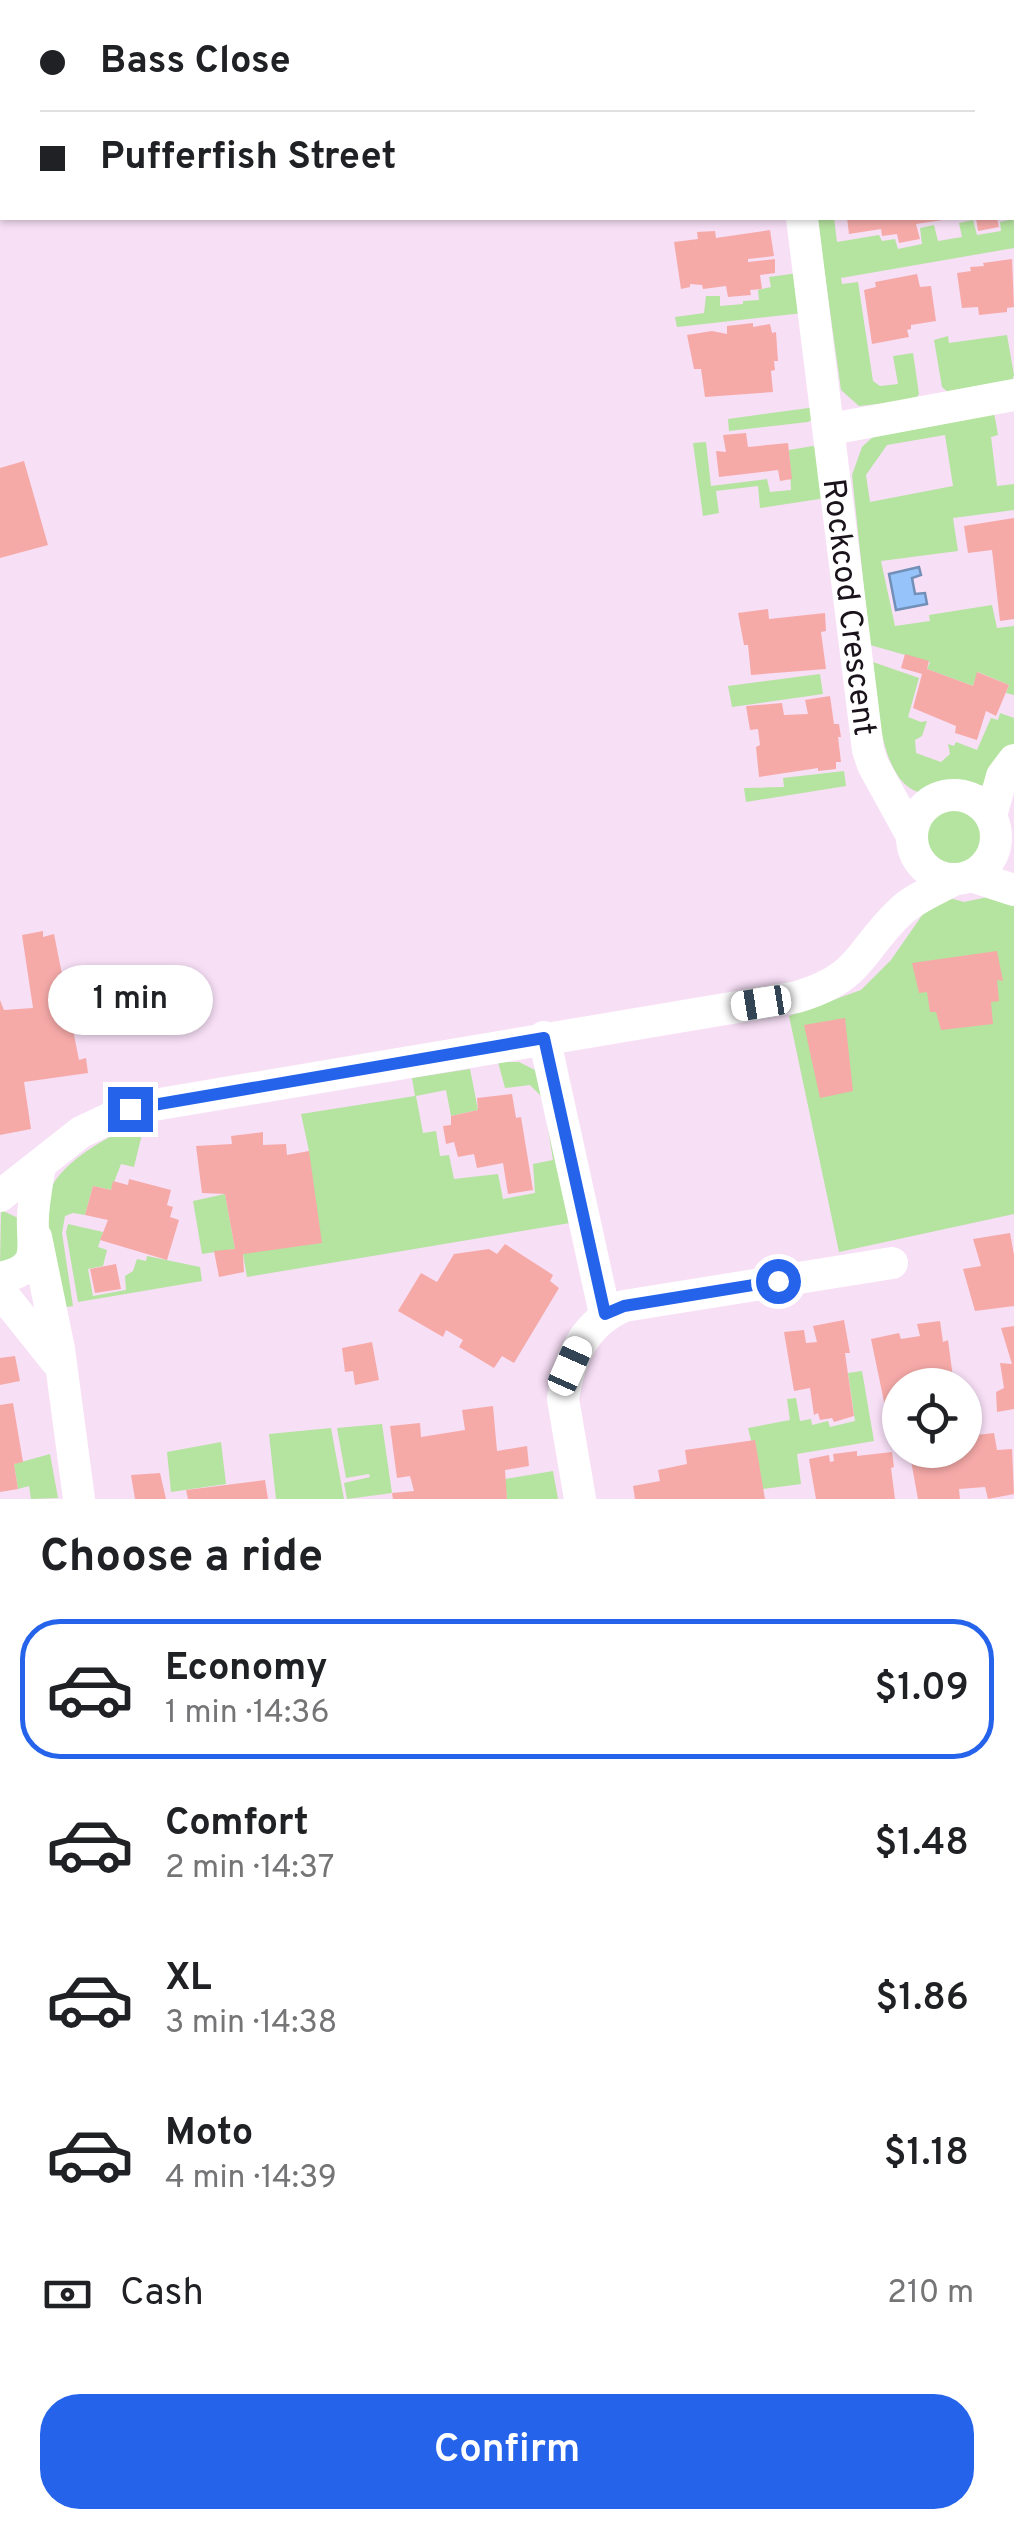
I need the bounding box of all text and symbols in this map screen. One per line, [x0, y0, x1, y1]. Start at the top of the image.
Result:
text: Bass Close [100, 38, 291, 87]
text: Pufferfish Street [100, 134, 396, 183]
street label: Rockcod Crescent [812, 477, 883, 738]
callout: 1 min [48, 964, 212, 1034]
text: 1 min [93, 980, 168, 1020]
car [729, 983, 793, 1023]
route end [108, 1087, 153, 1132]
route start [756, 1259, 801, 1304]
car [544, 1332, 596, 1400]
map controls [882, 1368, 982, 1468]
button: locate [882, 1368, 982, 1468]
text: Choose a ride [40, 1530, 323, 1587]
icon: car [45, 1644, 135, 1734]
text: Economy [165, 1645, 327, 1694]
text: $1.09 [874, 1665, 969, 1714]
text: 1 min · 14:36 [165, 1694, 329, 1734]
icon: car [45, 1799, 135, 1889]
text: Comfort [165, 1800, 309, 1849]
text: $1.48 [875, 1820, 969, 1869]
text: 2 min · 14:37 [165, 1849, 334, 1889]
icon: car [45, 1954, 135, 2044]
text: XL [165, 1955, 212, 2004]
text: $1.86 [876, 1975, 969, 2024]
text: 3 min · 14:38 [165, 2004, 337, 2044]
icon: car [45, 2109, 135, 2199]
text: Moto [165, 2110, 253, 2159]
text: $1.18 [884, 2130, 969, 2179]
text: 4 min · 14:39 [165, 2159, 337, 2199]
icon: cash [40, 2267, 95, 2322]
text: Cash [120, 2270, 204, 2319]
text: 210 m [887, 2274, 974, 2314]
button: Confirm [40, 2394, 974, 2509]

